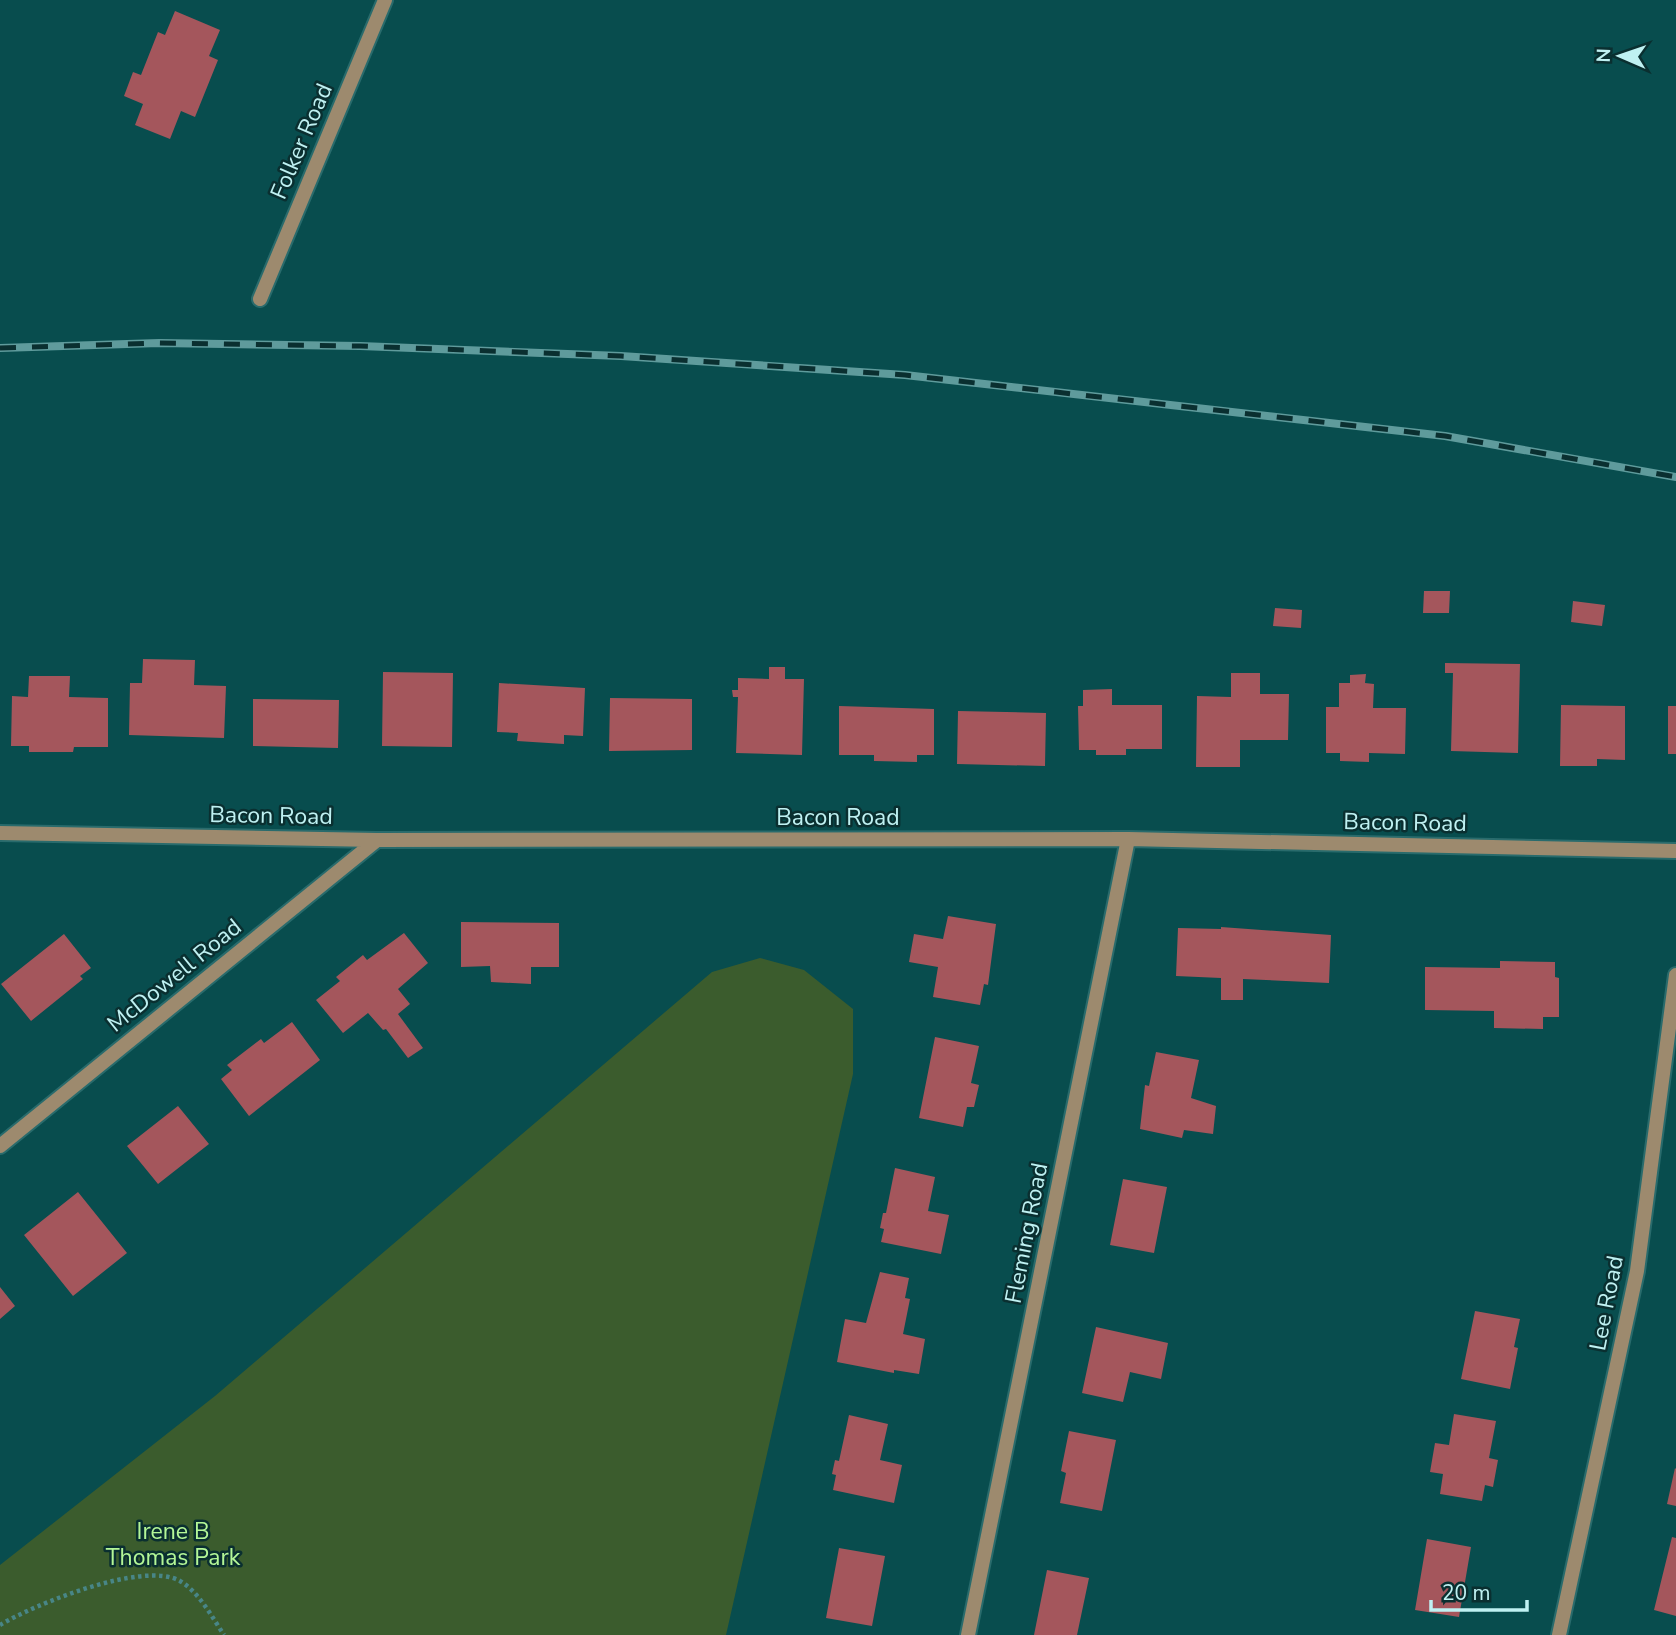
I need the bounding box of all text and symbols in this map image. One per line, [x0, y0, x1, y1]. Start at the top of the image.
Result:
north arrow [1585, 21, 1655, 91]
text: N [1591, 48, 1617, 63]
street label: Folker Road [263, 79, 340, 204]
street label: Bacon Road [209, 799, 333, 832]
street label: Bacon Road [776, 802, 900, 833]
street label: Bacon Road [1343, 806, 1467, 839]
street label: McDowell Road [101, 912, 248, 1039]
street label: Fleming Road [998, 1160, 1055, 1306]
street label: Lee Road [1582, 1253, 1631, 1353]
park label: Irene B Thomas Park [106, 1516, 241, 1573]
scale bar [1431, 1568, 1527, 1612]
text: 20 m [1442, 1579, 1491, 1607]

